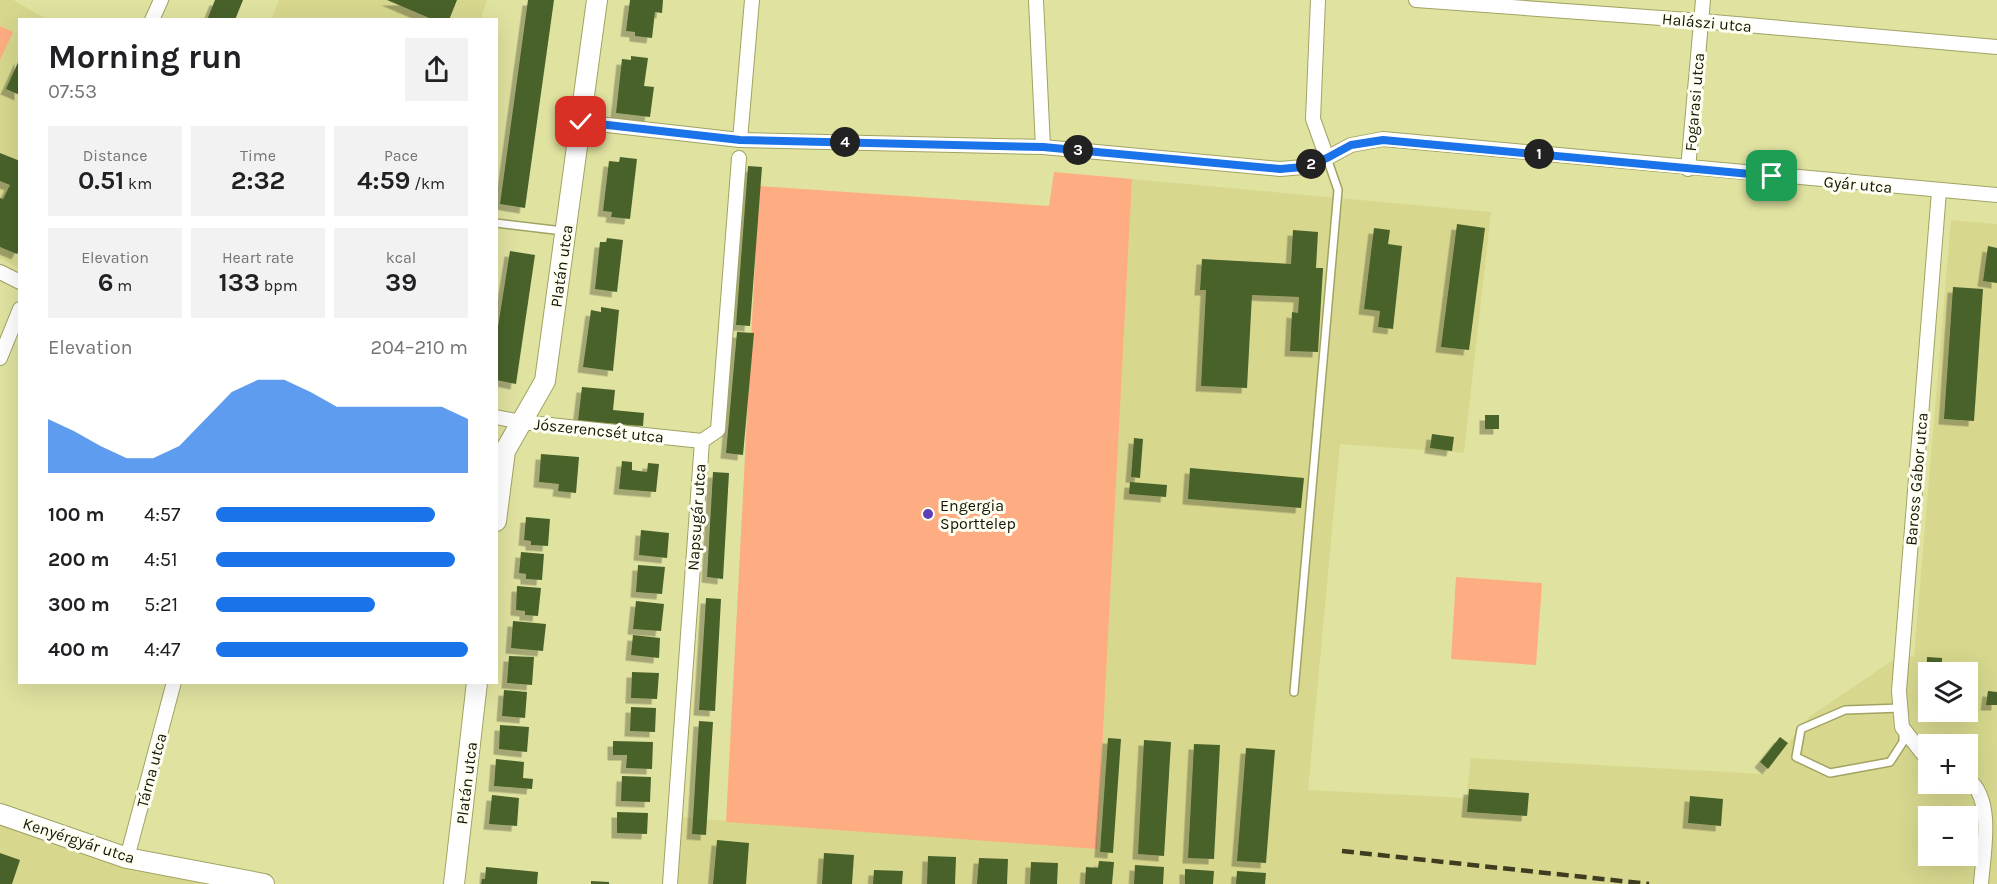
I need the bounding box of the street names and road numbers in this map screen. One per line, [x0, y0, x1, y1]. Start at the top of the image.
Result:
street label: Halászi utca [1661, 9, 1753, 36]
street label: Fogarasi utca [1681, 52, 1708, 152]
street label: Gyár utca [1823, 172, 1893, 197]
street label: Platán utca [546, 224, 577, 309]
street label: Baross Gábor utca [1901, 412, 1932, 546]
street label: Jószerencsét utca [533, 414, 665, 447]
street label: Napsugár utca [683, 463, 710, 571]
street label: Tárna utca [132, 731, 171, 809]
street label: Platán utca [452, 741, 481, 826]
street label: Kenyérgyár utca [20, 813, 137, 868]

